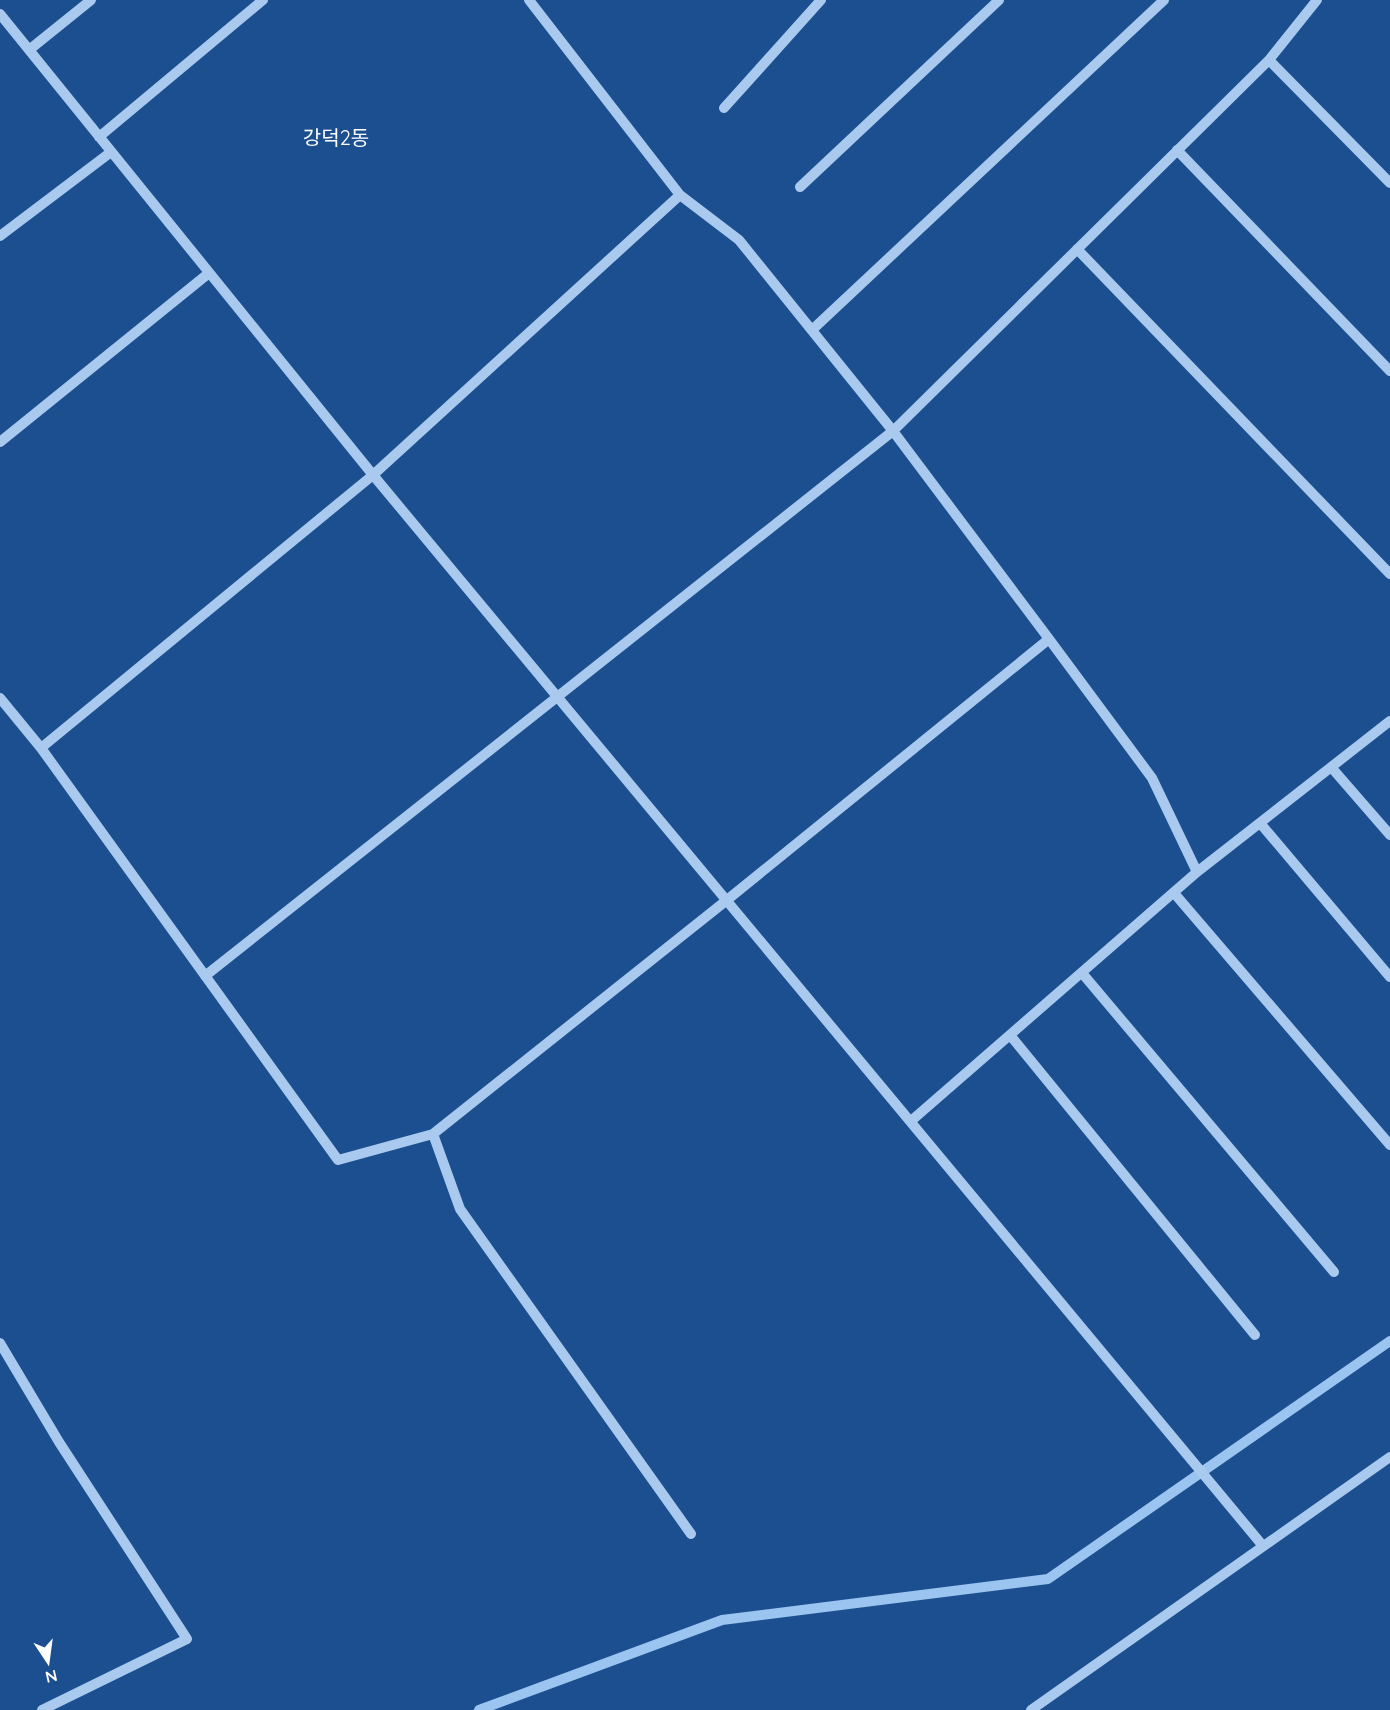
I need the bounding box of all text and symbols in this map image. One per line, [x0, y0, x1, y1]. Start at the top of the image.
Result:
district label: 강덕2동 [303, 125, 369, 150]
north arrow [18, 1632, 78, 1692]
text: N [43, 1666, 59, 1688]

